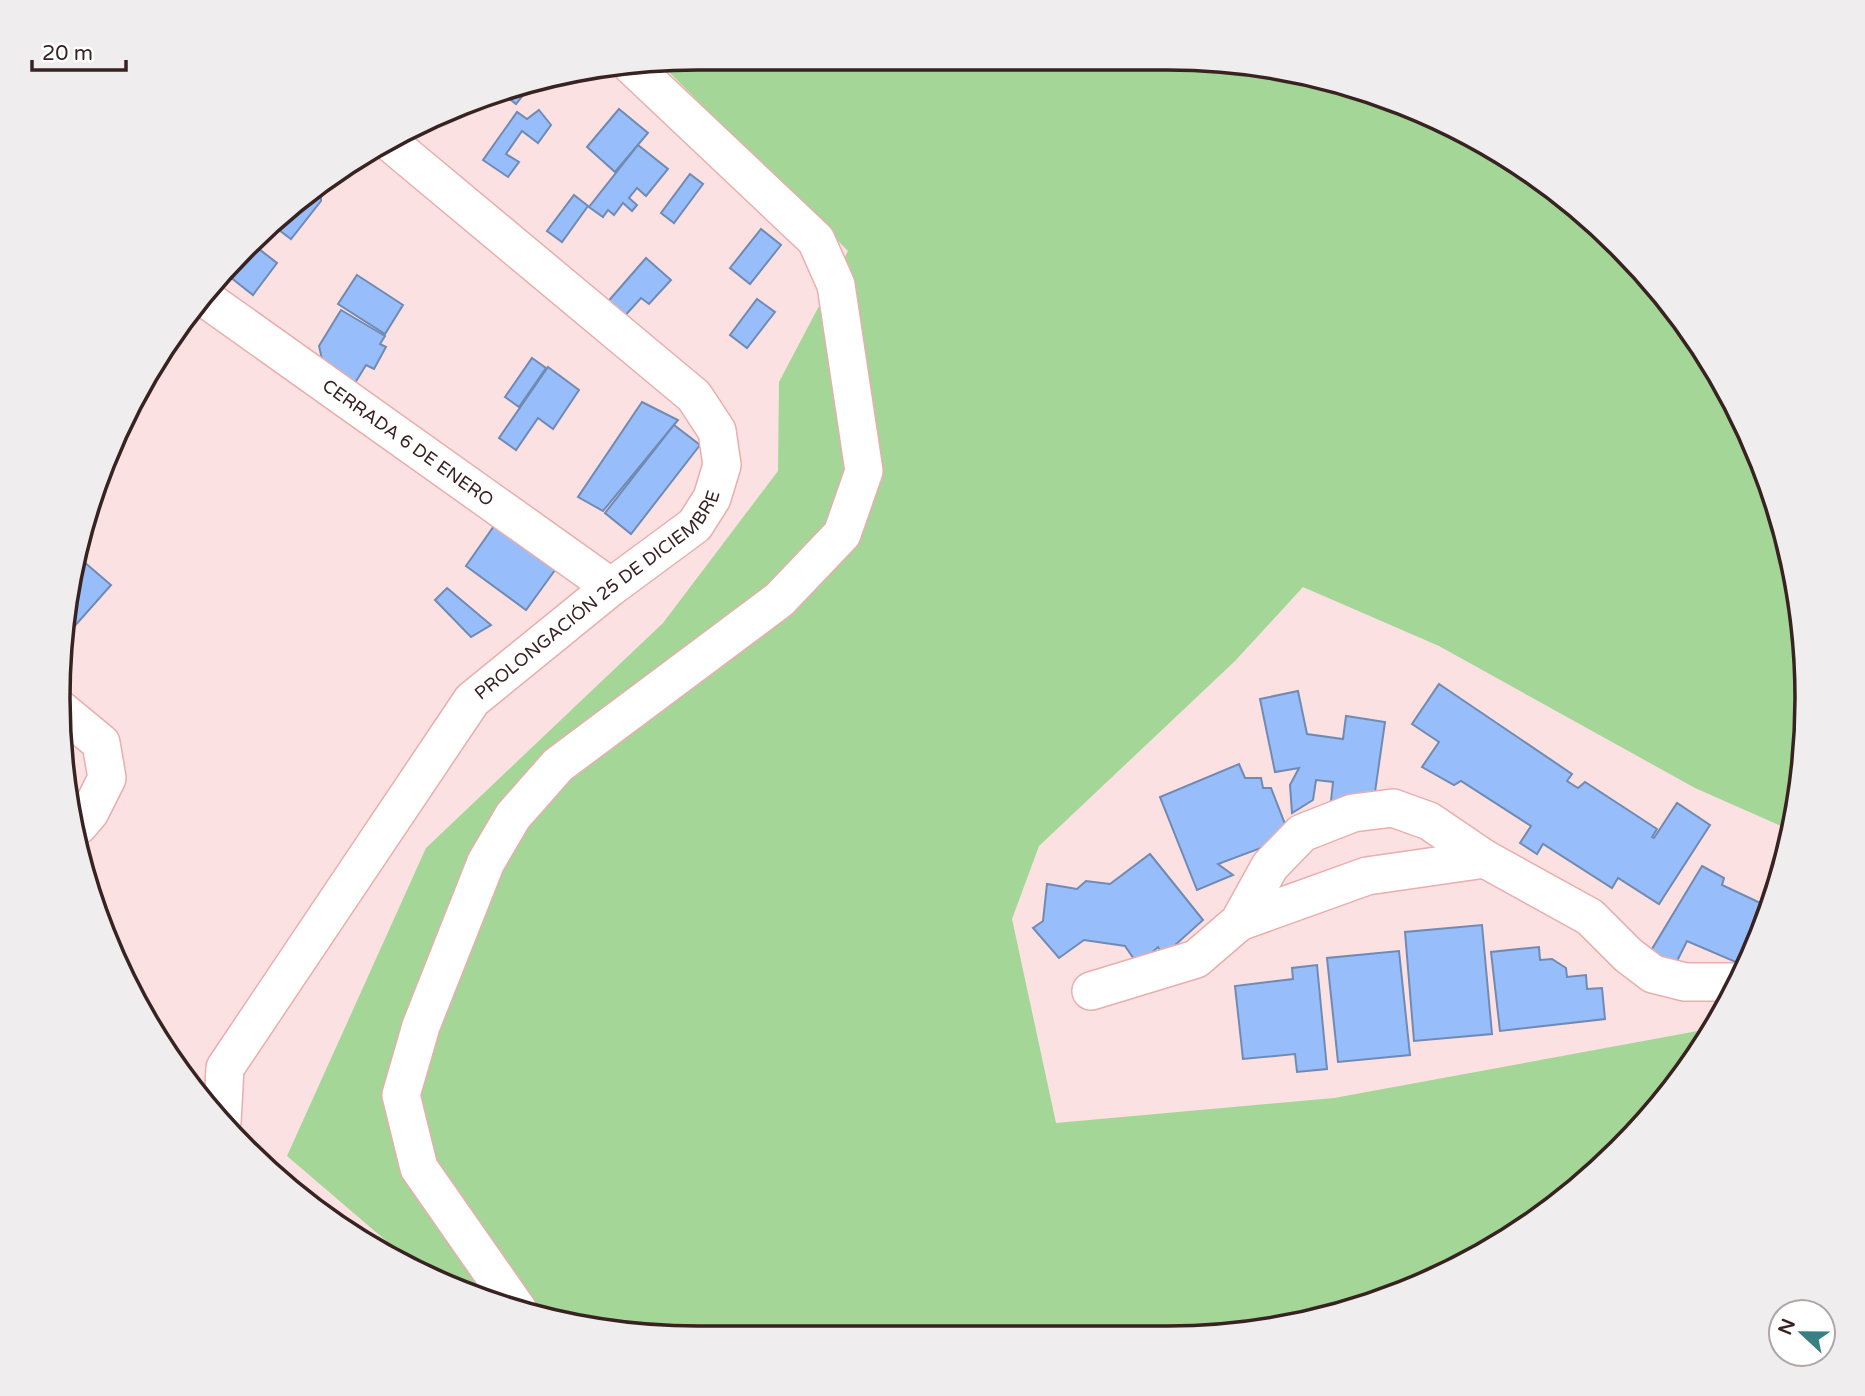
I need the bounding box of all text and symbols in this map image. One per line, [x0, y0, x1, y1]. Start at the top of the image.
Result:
scale bar [32, 28, 126, 72]
text: 20 m [42, 41, 93, 66]
street label: CERRADA 6 DE ENERO [318, 374, 498, 511]
street label: PROLONGACIÓN 25 DE DICIEMBRE [470, 488, 725, 704]
north arrow [1767, 1298, 1837, 1368]
text: N [1774, 1316, 1800, 1338]

